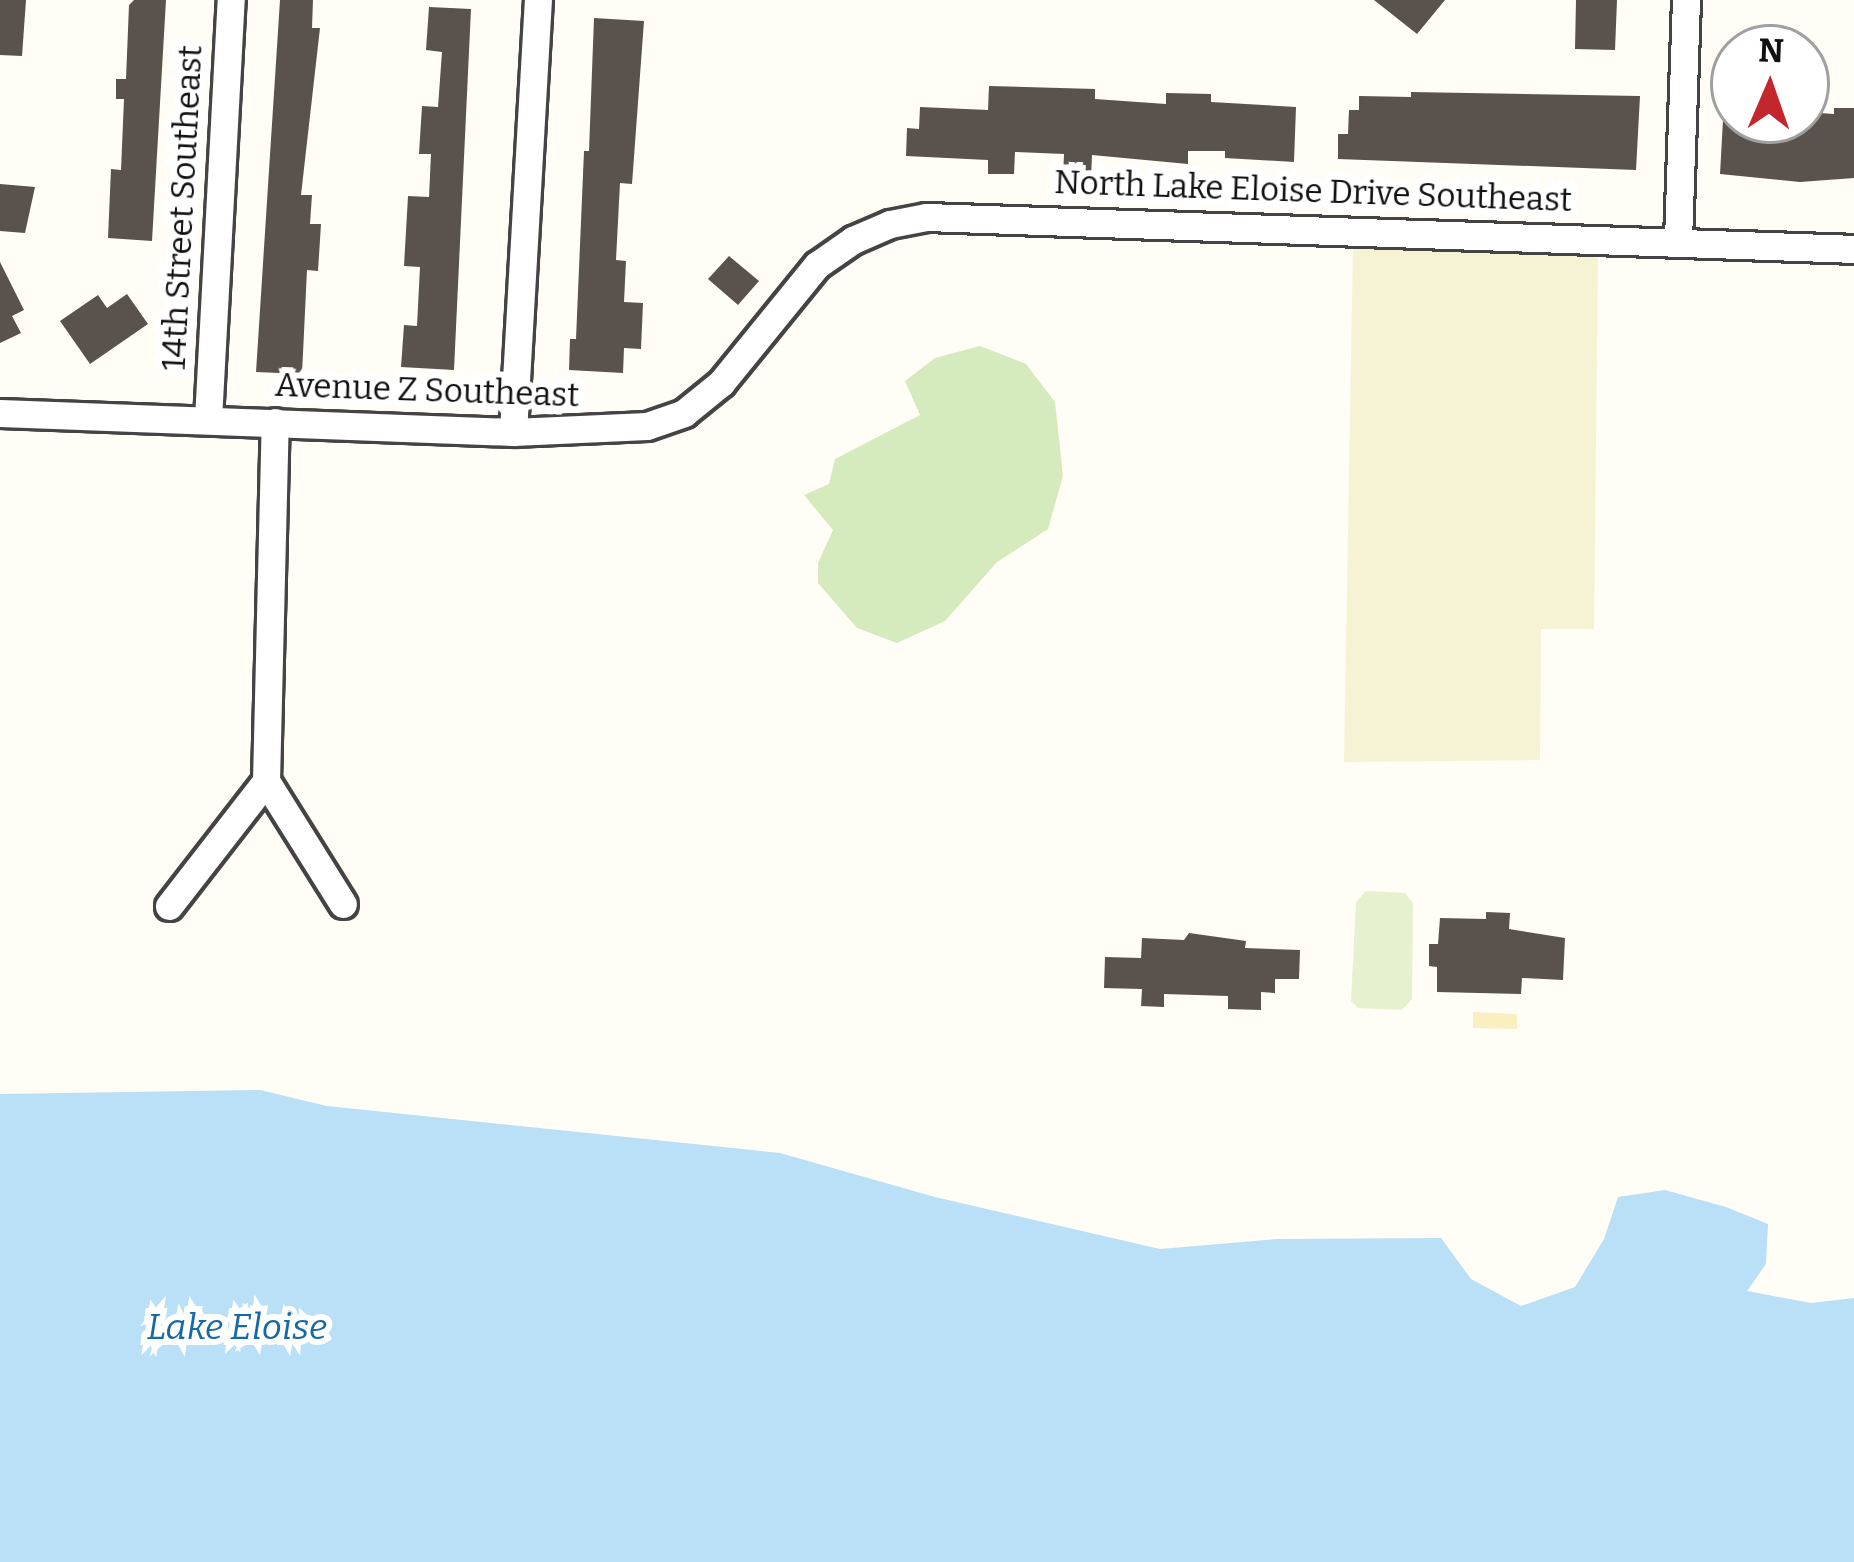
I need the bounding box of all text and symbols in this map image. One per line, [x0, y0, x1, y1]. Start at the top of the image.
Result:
north arrow [1710, 24, 1830, 144]
text: N [1758, 31, 1785, 71]
street label: 14th Street Southeast [155, 44, 211, 372]
street label: North Lake Eloise Drive Southeast [1054, 163, 1572, 221]
street label: Avenue Z Southeast [274, 366, 580, 416]
water label: Lake Eloise [147, 1306, 327, 1350]

